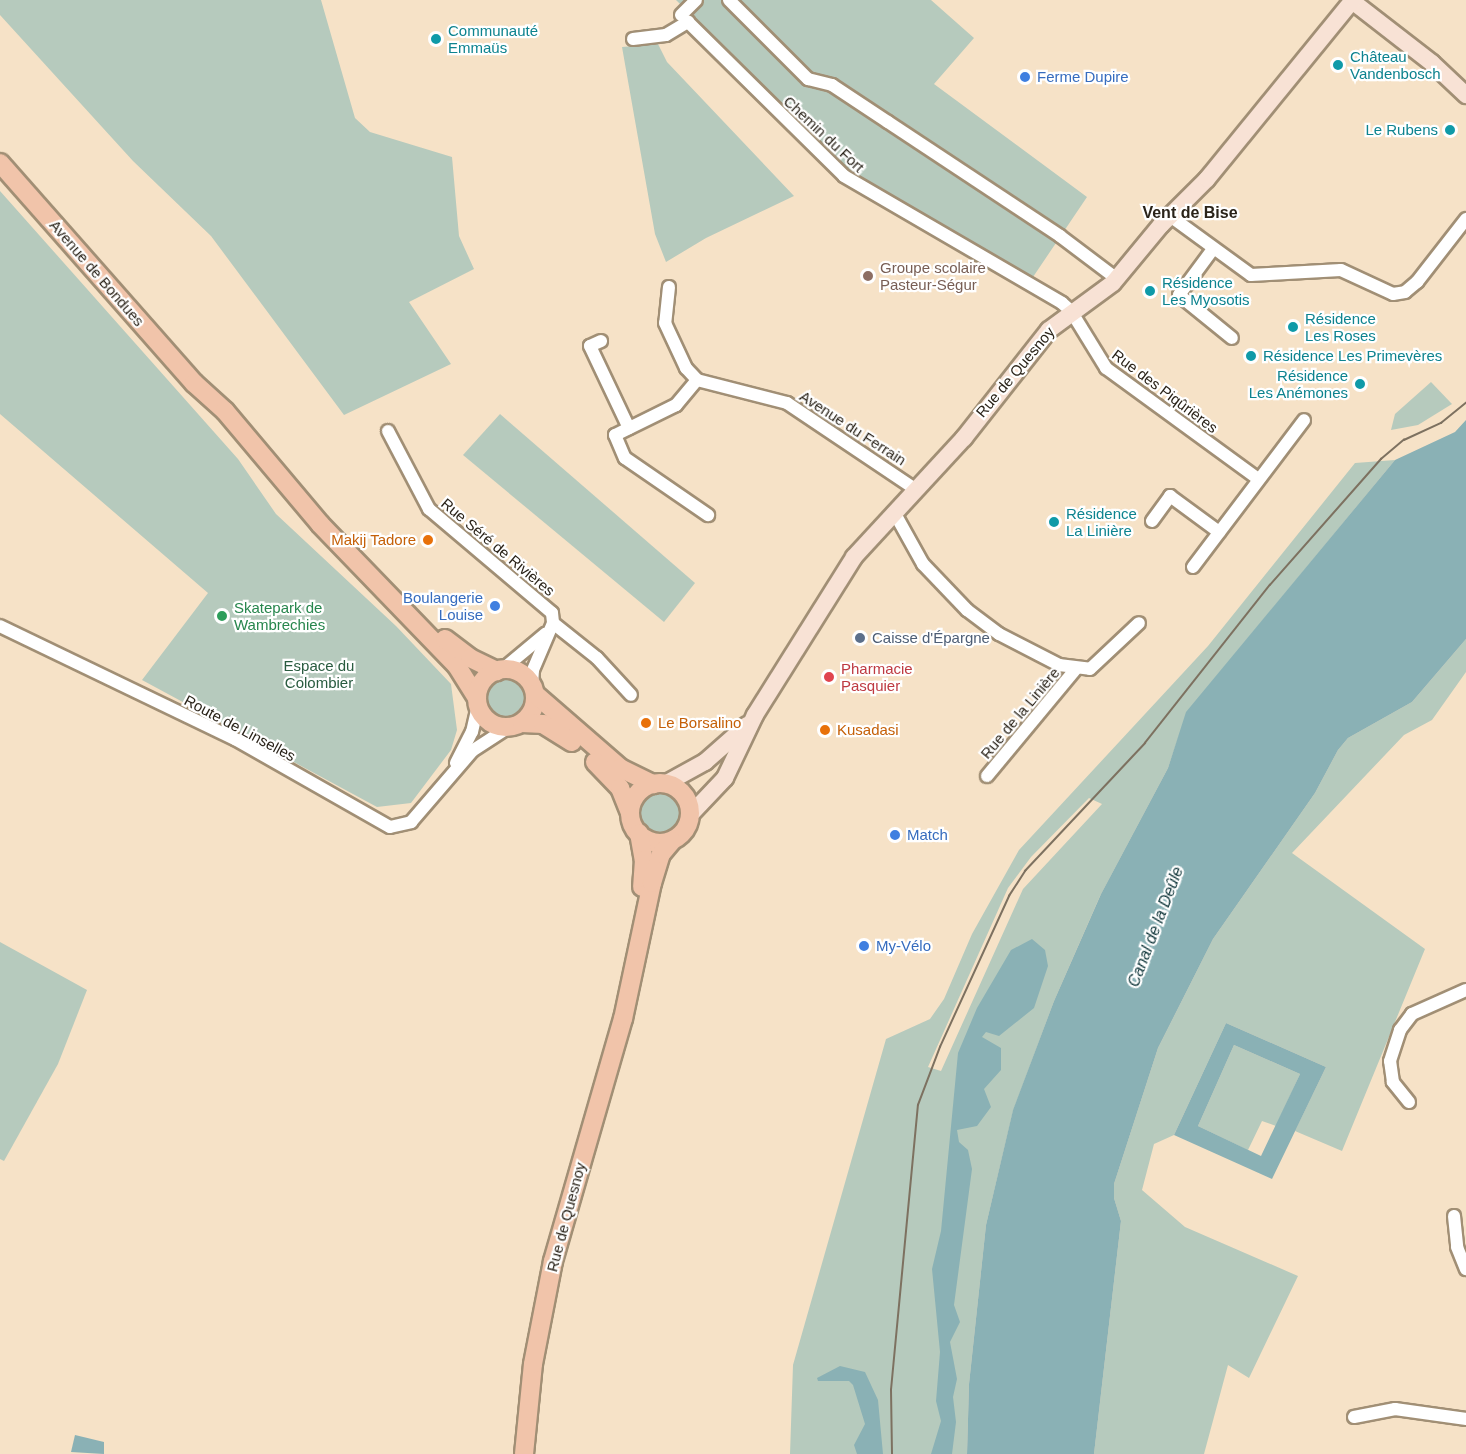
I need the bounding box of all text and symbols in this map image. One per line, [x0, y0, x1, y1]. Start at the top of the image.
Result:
place label: Communauté Emmaüs [448, 21, 538, 56]
marker: Communauté Emmaüs [429, 32, 443, 46]
place label: Château Vandenbosch [1350, 47, 1441, 82]
marker: Château Vandenbosch [1331, 58, 1345, 72]
place label: Ferme Dupire [1037, 68, 1129, 86]
marker: Ferme Dupire [1018, 70, 1032, 84]
street label: Chemin du Fort [780, 92, 868, 176]
place label: Le Rubens [1365, 121, 1438, 139]
marker: Le Rubens [1443, 123, 1457, 137]
district label: Vent de Bise [1142, 203, 1238, 223]
street label: Avenue de Bondues [46, 216, 148, 330]
place label: Groupe scolaire Pasteur-Ségur [880, 258, 986, 293]
marker: Groupe scolaire Pasteur-Ségur [861, 269, 875, 283]
place label: Résidence Les Myosotis [1162, 273, 1250, 308]
marker: Résidence Les Myosotis [1143, 284, 1157, 298]
place label: Résidence Les Roses [1305, 309, 1376, 344]
marker: Résidence Les Roses [1286, 320, 1300, 334]
street label: Rue de Quesnoy [972, 323, 1058, 421]
street label: Rue des Piqûrières [1109, 345, 1221, 437]
place label: Résidence Les Primevères [1263, 347, 1442, 365]
marker: Résidence Les Primevères [1244, 349, 1258, 363]
place label: Résidence Les Anémones [1248, 366, 1348, 401]
marker: Résidence Les Anémones [1353, 377, 1367, 391]
street label: Avenue du Ferrain [796, 387, 910, 469]
street label: Rue Séré de Rivières [438, 494, 558, 600]
place label: Résidence La Linière [1066, 504, 1137, 539]
marker: Résidence La Linière [1047, 515, 1061, 529]
place label: Makij Tadore [331, 531, 416, 549]
marker: Makij Tadore [421, 533, 435, 547]
place label: Boulangerie Louise [403, 588, 483, 623]
place label: Skatepark de Wambrechies [234, 598, 325, 633]
marker: Boulangerie Louise [488, 599, 502, 613]
marker: Skatepark de Wambrechies [215, 609, 229, 623]
place label: Caisse d'Épargne [872, 629, 990, 647]
marker: Caisse d'Épargne [853, 631, 867, 645]
park label: Espace du Colombier [284, 656, 354, 691]
place label: Pharmacie Pasquier [841, 659, 913, 694]
street label: Rue de la Linière [977, 664, 1063, 762]
marker: Pharmacie Pasquier [822, 670, 836, 684]
street label: Route de Linselles [181, 691, 299, 765]
place label: Le Borsalino [658, 714, 741, 732]
marker: Le Borsalino [639, 716, 653, 730]
place label: Kusadasi [837, 721, 899, 739]
marker: Kusadasi [818, 723, 832, 737]
place label: Match [907, 826, 948, 844]
marker: Match [888, 828, 902, 842]
water label: Canal de la Deûle [1124, 864, 1188, 990]
place label: My-Vélo [876, 937, 931, 955]
marker: My-Vélo [857, 939, 871, 953]
street label: Rue de Quesnoy [543, 1160, 589, 1274]

